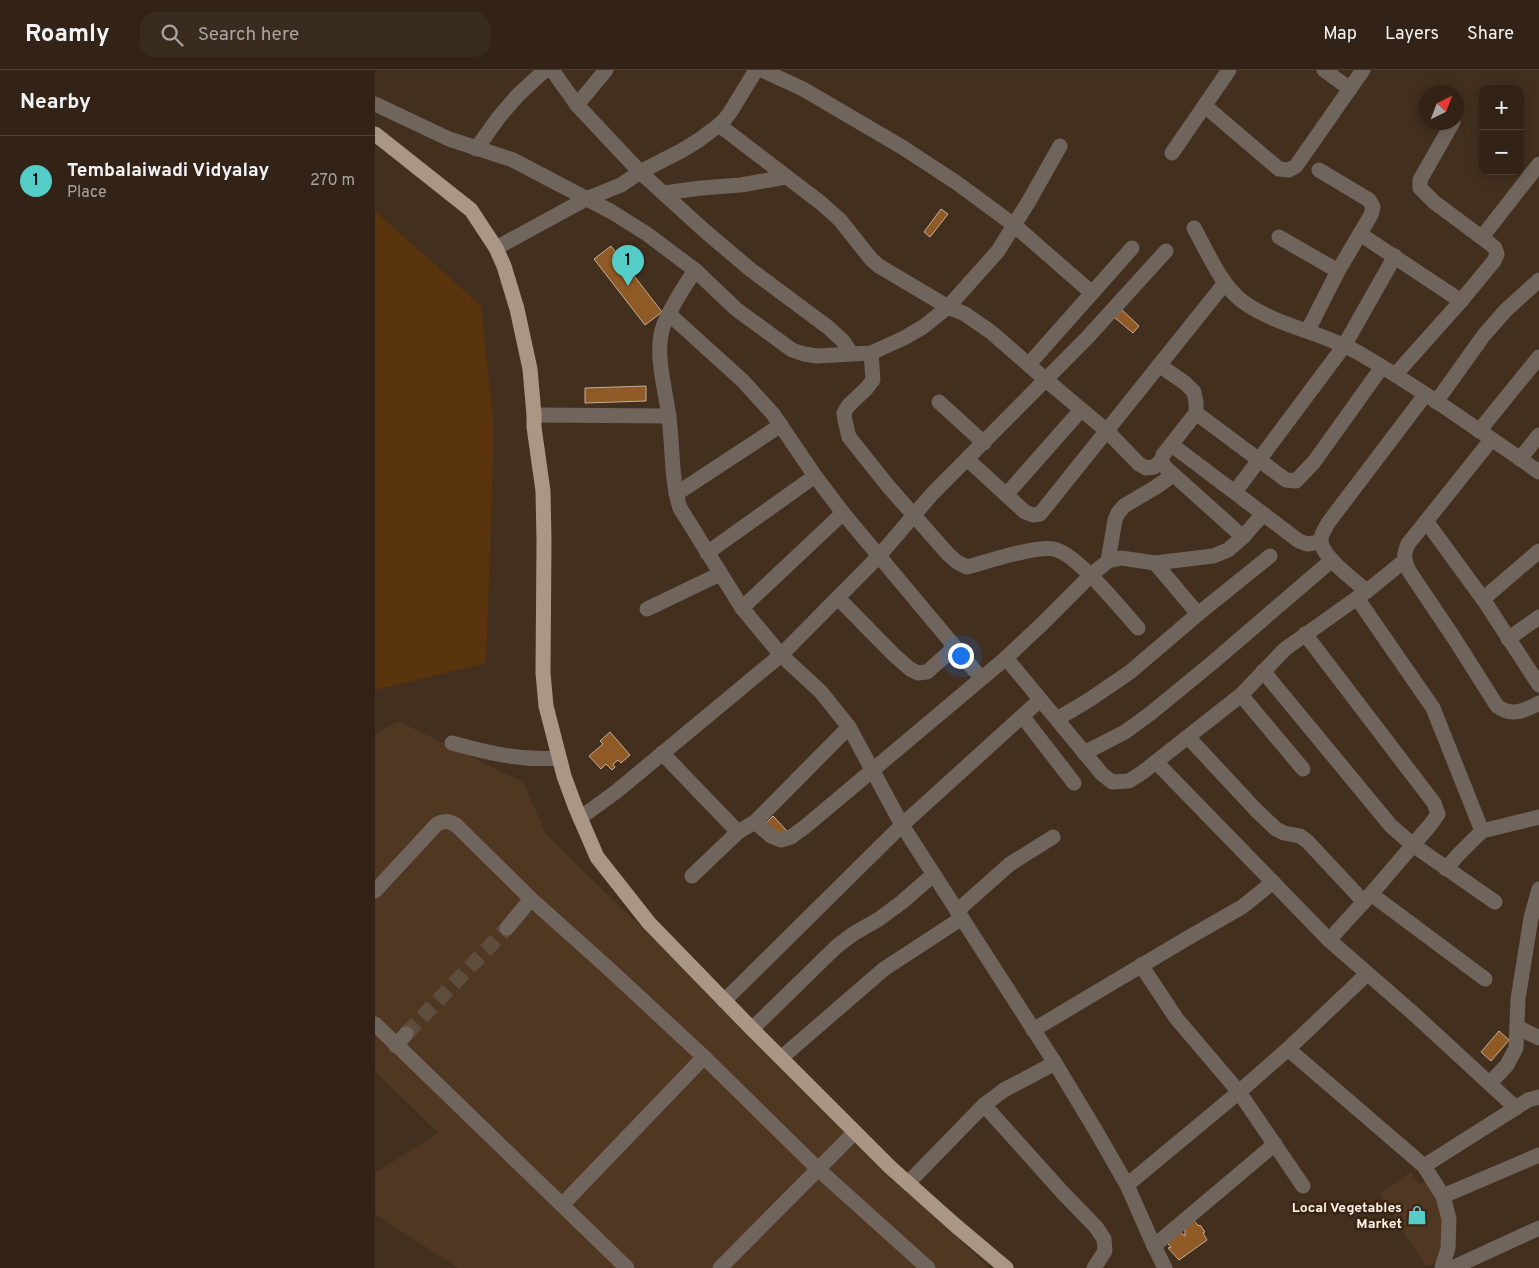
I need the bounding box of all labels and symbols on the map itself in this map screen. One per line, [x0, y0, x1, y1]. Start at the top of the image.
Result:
north arrow [1419, 85, 1464, 130]
pin: 1 [612, 245, 644, 286]
your location [948, 643, 974, 669]
place label: Local Vegetables Market [1292, 1200, 1402, 1233]
shop icon: Local Vegetables Market [1406, 1204, 1428, 1226]

